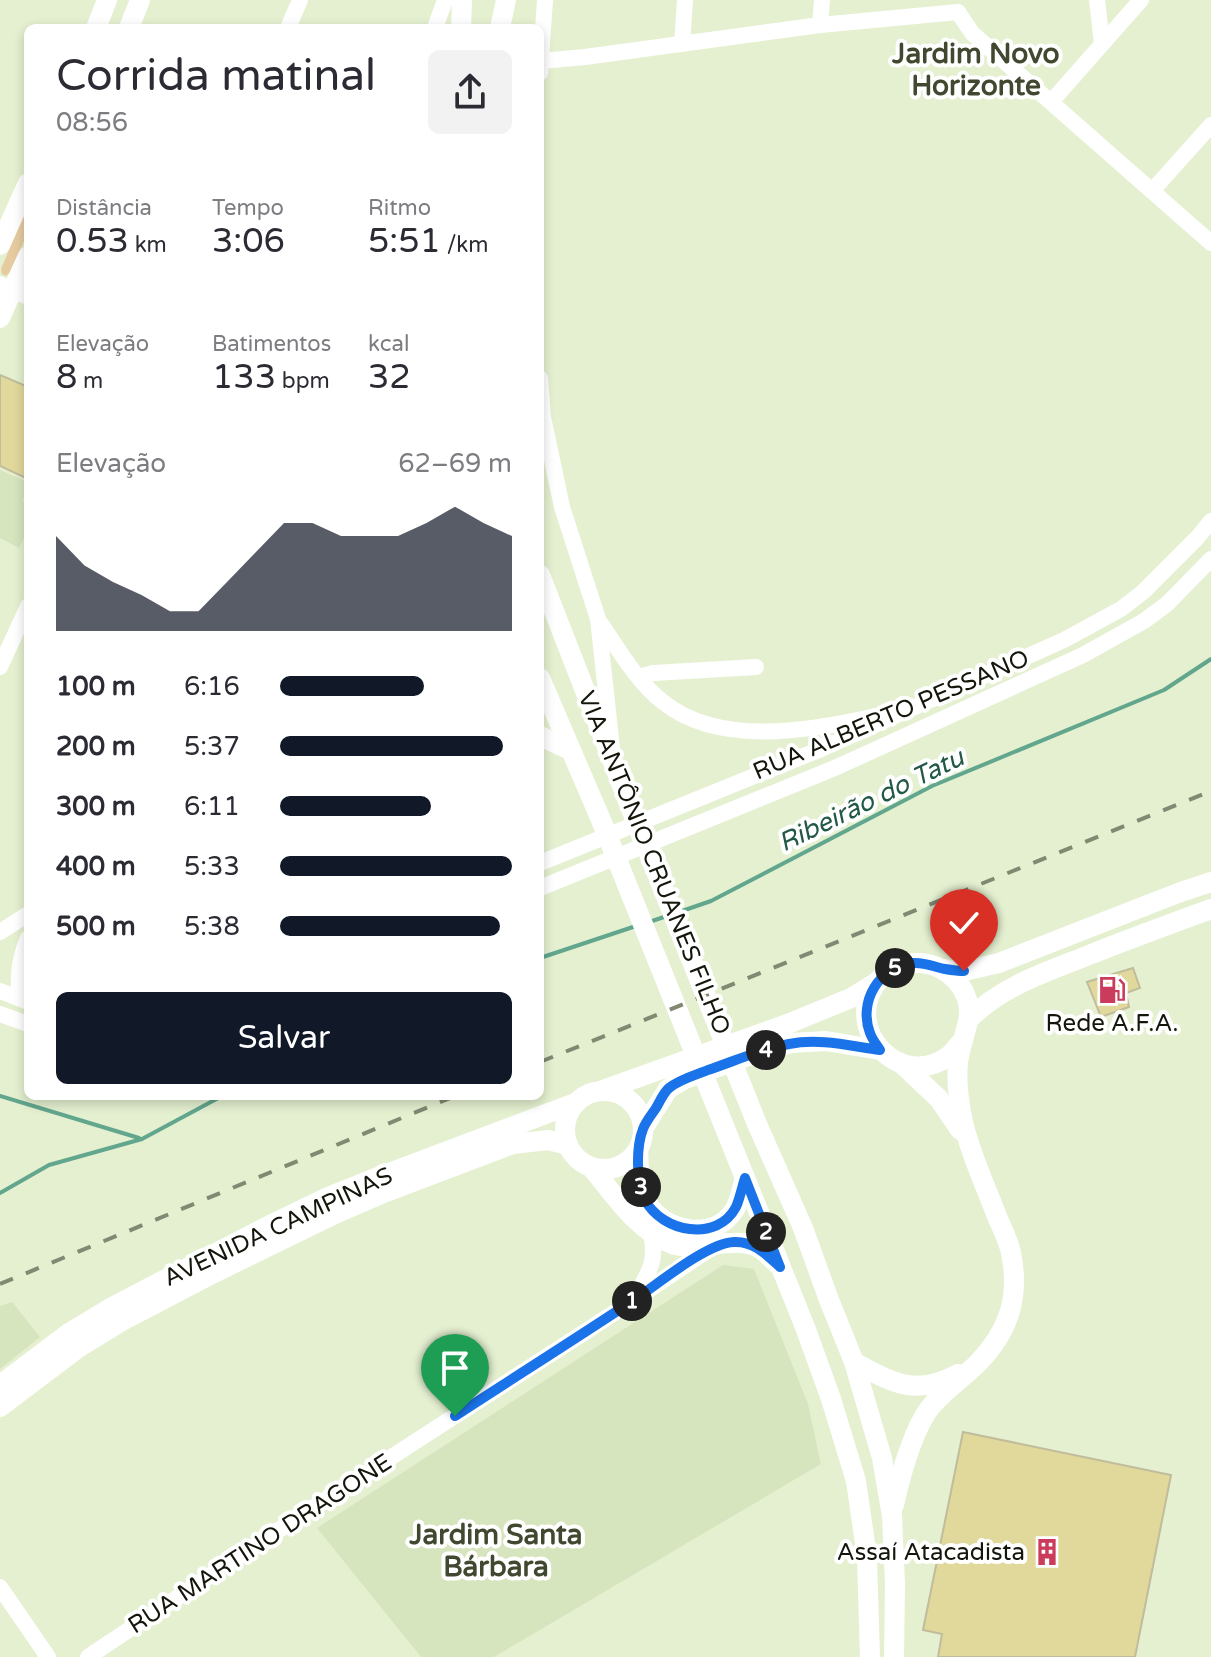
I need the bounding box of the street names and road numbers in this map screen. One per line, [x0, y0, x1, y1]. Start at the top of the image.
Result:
street label: RUA ALBERTO PESSANO [749, 644, 1033, 786]
street label: VIA ANTÔNIO CRUANES FILHO [572, 687, 736, 1039]
street label: AVENIDA CAMPINAS [159, 1161, 397, 1293]
street label: RUA MARTINO DRAGONE [123, 1448, 397, 1640]

